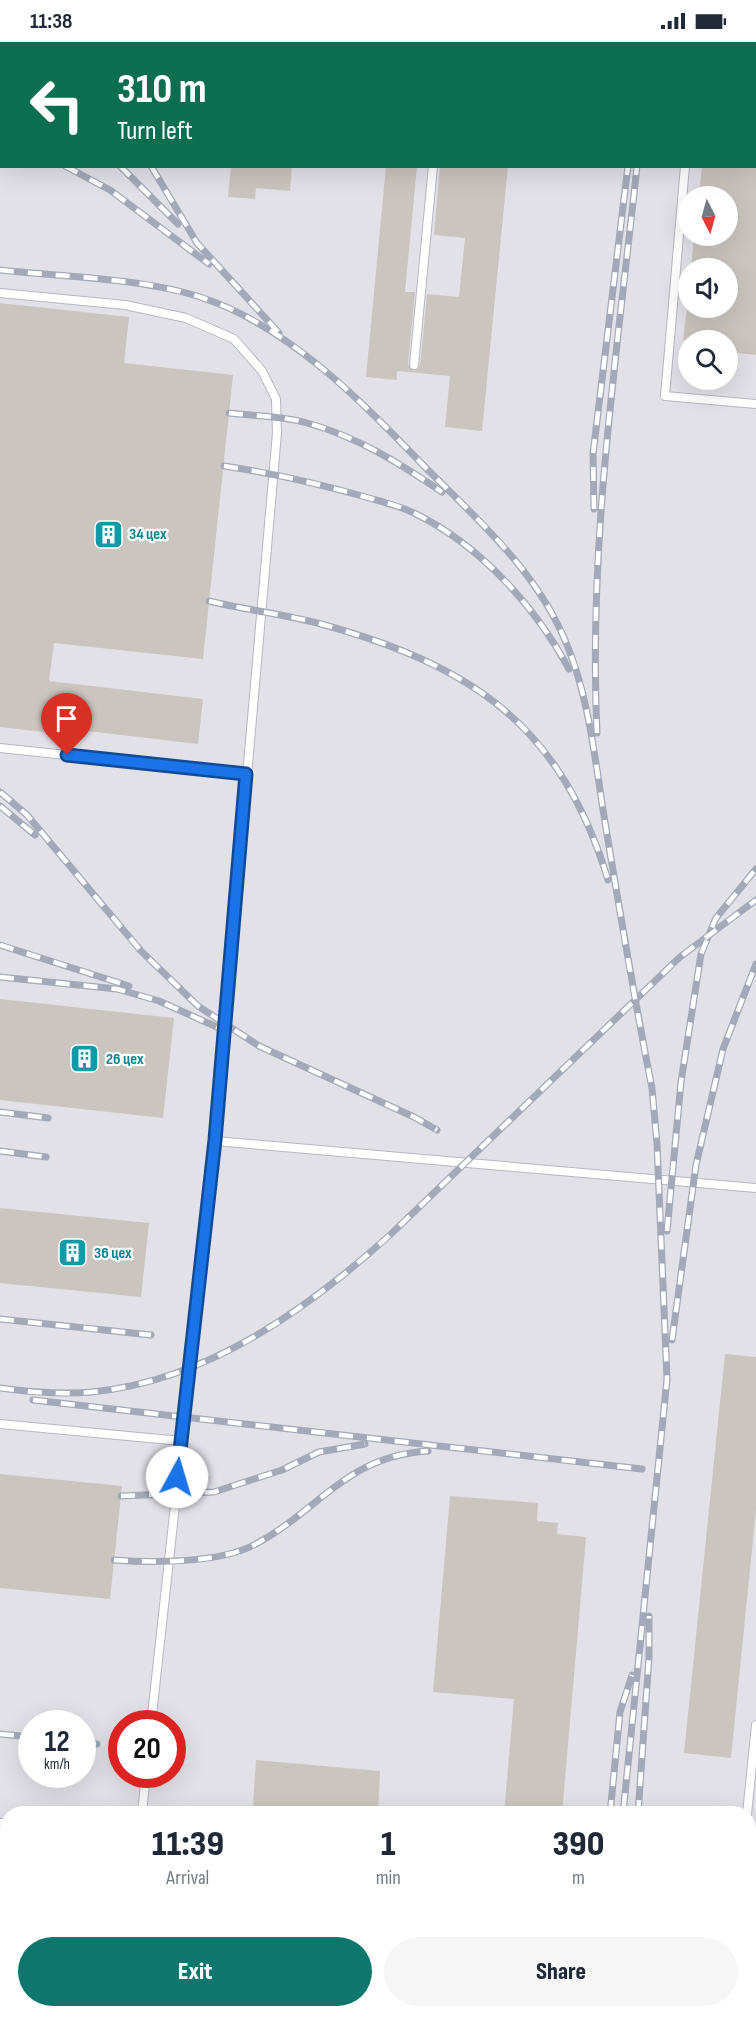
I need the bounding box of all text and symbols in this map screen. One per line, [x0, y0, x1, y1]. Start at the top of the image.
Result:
text: 11:38 [30, 8, 72, 35]
text: 310 m [117, 64, 207, 115]
icon: left [18, 66, 96, 144]
text: Turn left [117, 115, 193, 147]
north arrow [678, 186, 738, 246]
map controls [678, 186, 738, 390]
button: sound [678, 258, 738, 318]
button: search [678, 330, 738, 390]
building icon: 34 цех [92, 518, 124, 550]
place label: 34 цех [129, 525, 167, 544]
pin [41, 693, 92, 755]
icon: arrive [50, 702, 83, 735]
building icon: 26 цех [69, 1043, 101, 1075]
place label: 26 цех [106, 1050, 144, 1069]
building icon: 36 цех [57, 1237, 89, 1269]
place label: 36 цех [94, 1244, 132, 1263]
position arrow [145, 1445, 209, 1509]
speed limit sign: 20 [108, 1710, 186, 1788]
text: 12 [44, 1724, 70, 1760]
text: km/h [44, 1755, 70, 1774]
text: 11:39 [152, 1823, 224, 1866]
text: 1 [381, 1823, 396, 1866]
text: 390 [552, 1823, 604, 1866]
text: Arrival [166, 1866, 209, 1890]
text: min [376, 1866, 401, 1890]
text: m [572, 1866, 585, 1890]
button: Exit [18, 1937, 372, 2006]
button: Share [384, 1937, 738, 2006]

